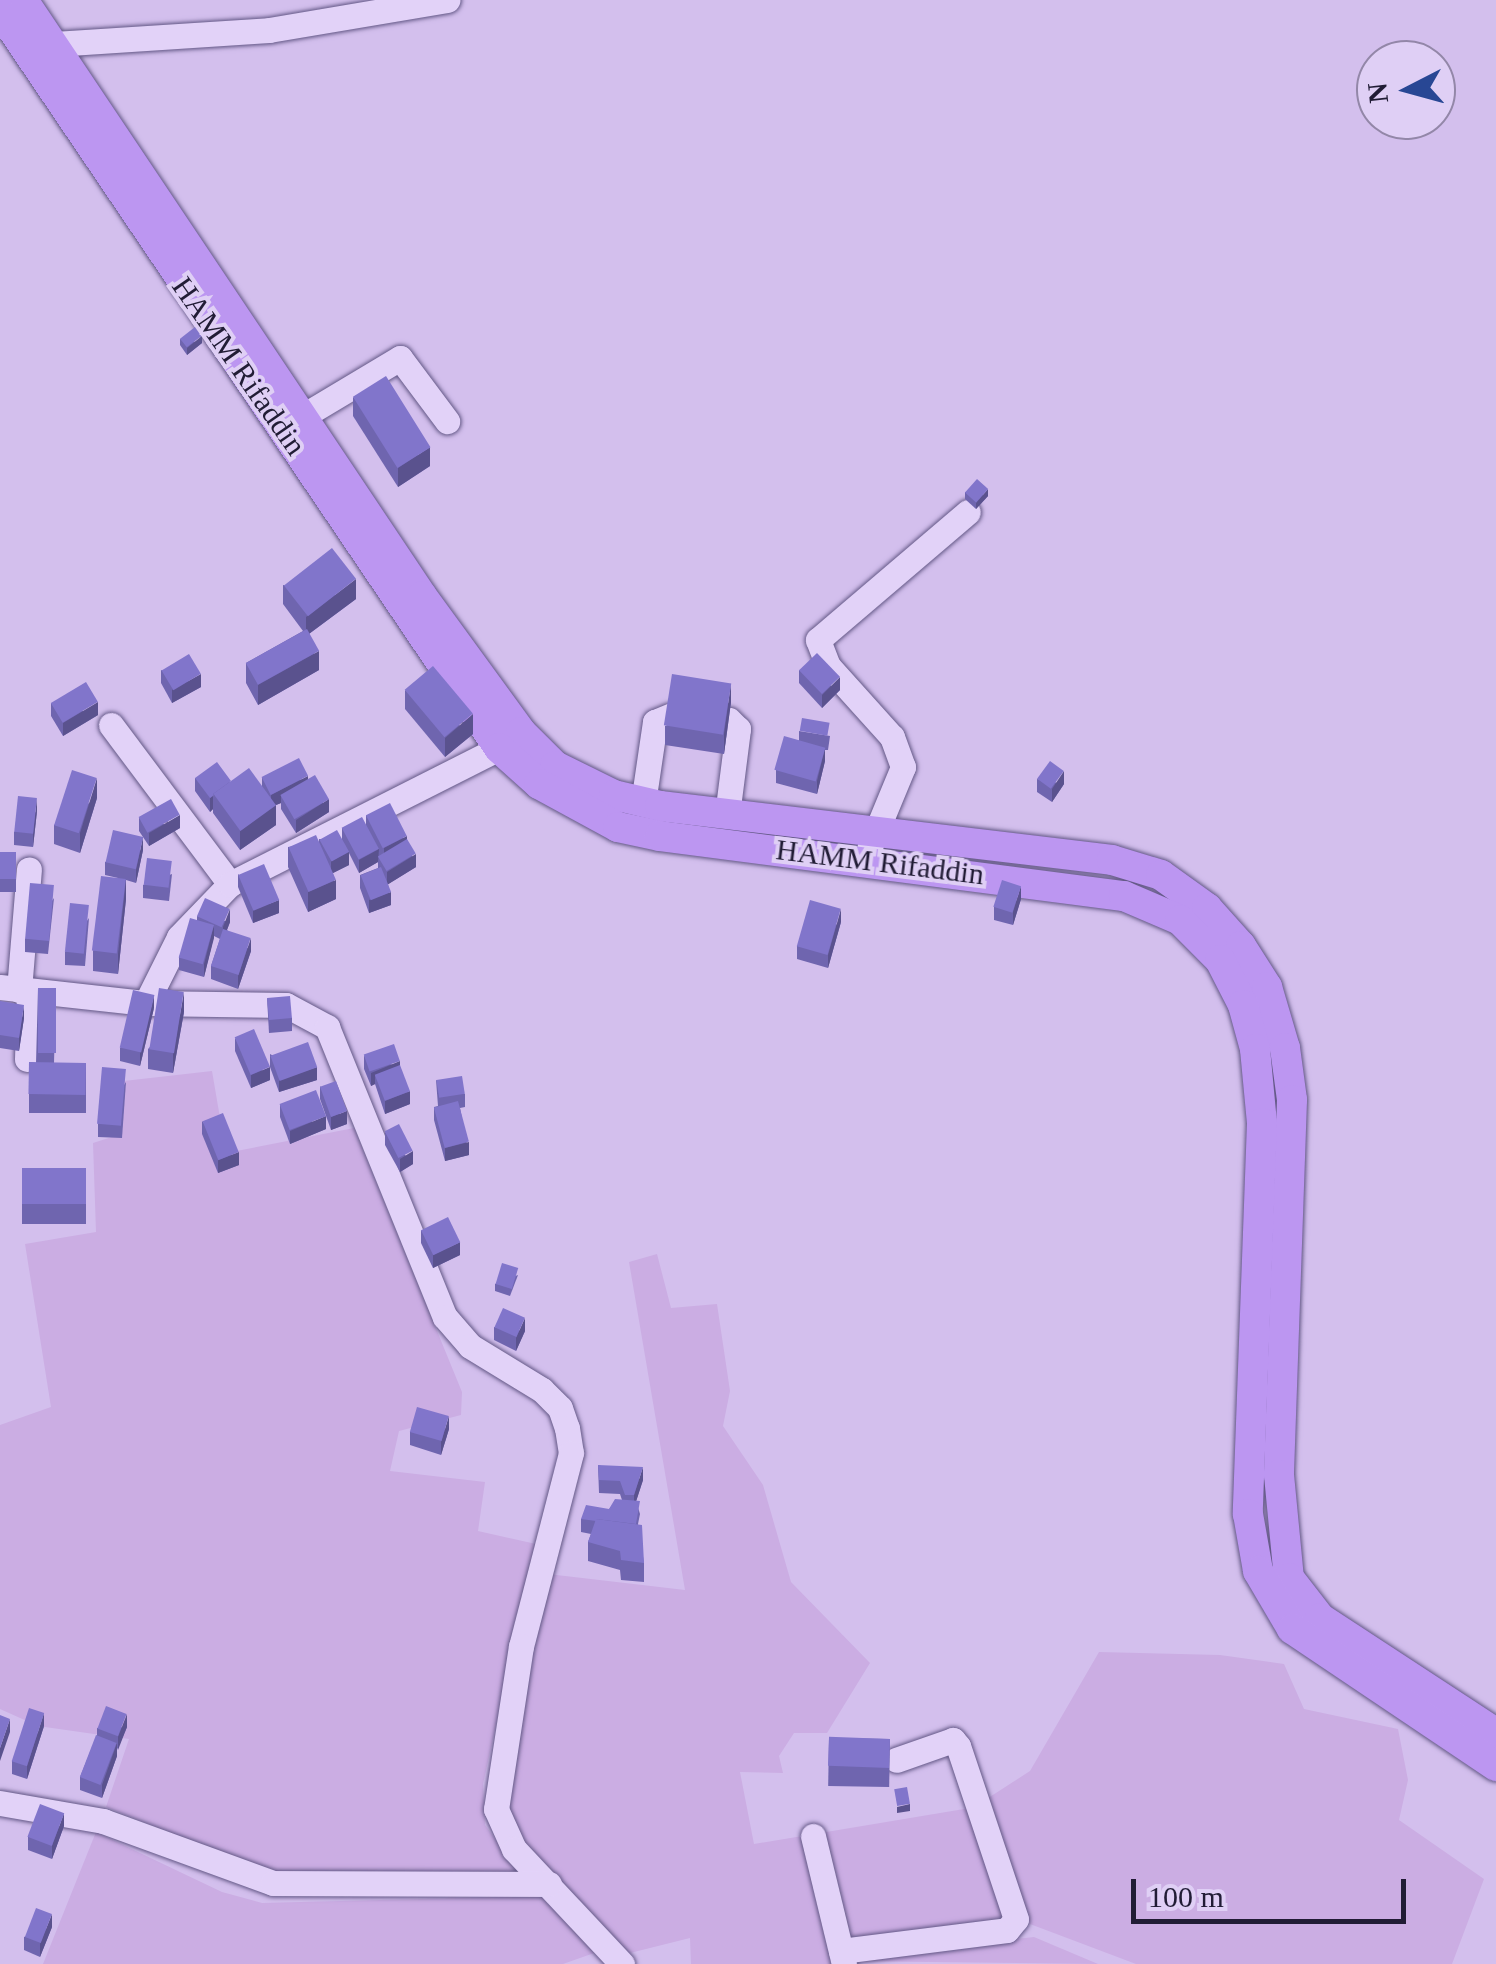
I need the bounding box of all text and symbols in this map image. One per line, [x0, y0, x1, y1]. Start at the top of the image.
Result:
north arrow [1356, 40, 1456, 140]
text: N [1361, 81, 1394, 105]
street label: HAMM Rifaddin [164, 270, 314, 462]
street label: HAMM Rifaddin [774, 831, 986, 893]
scale bar [1136, 1859, 1411, 1921]
text: 100 m [1148, 1880, 1224, 1913]

